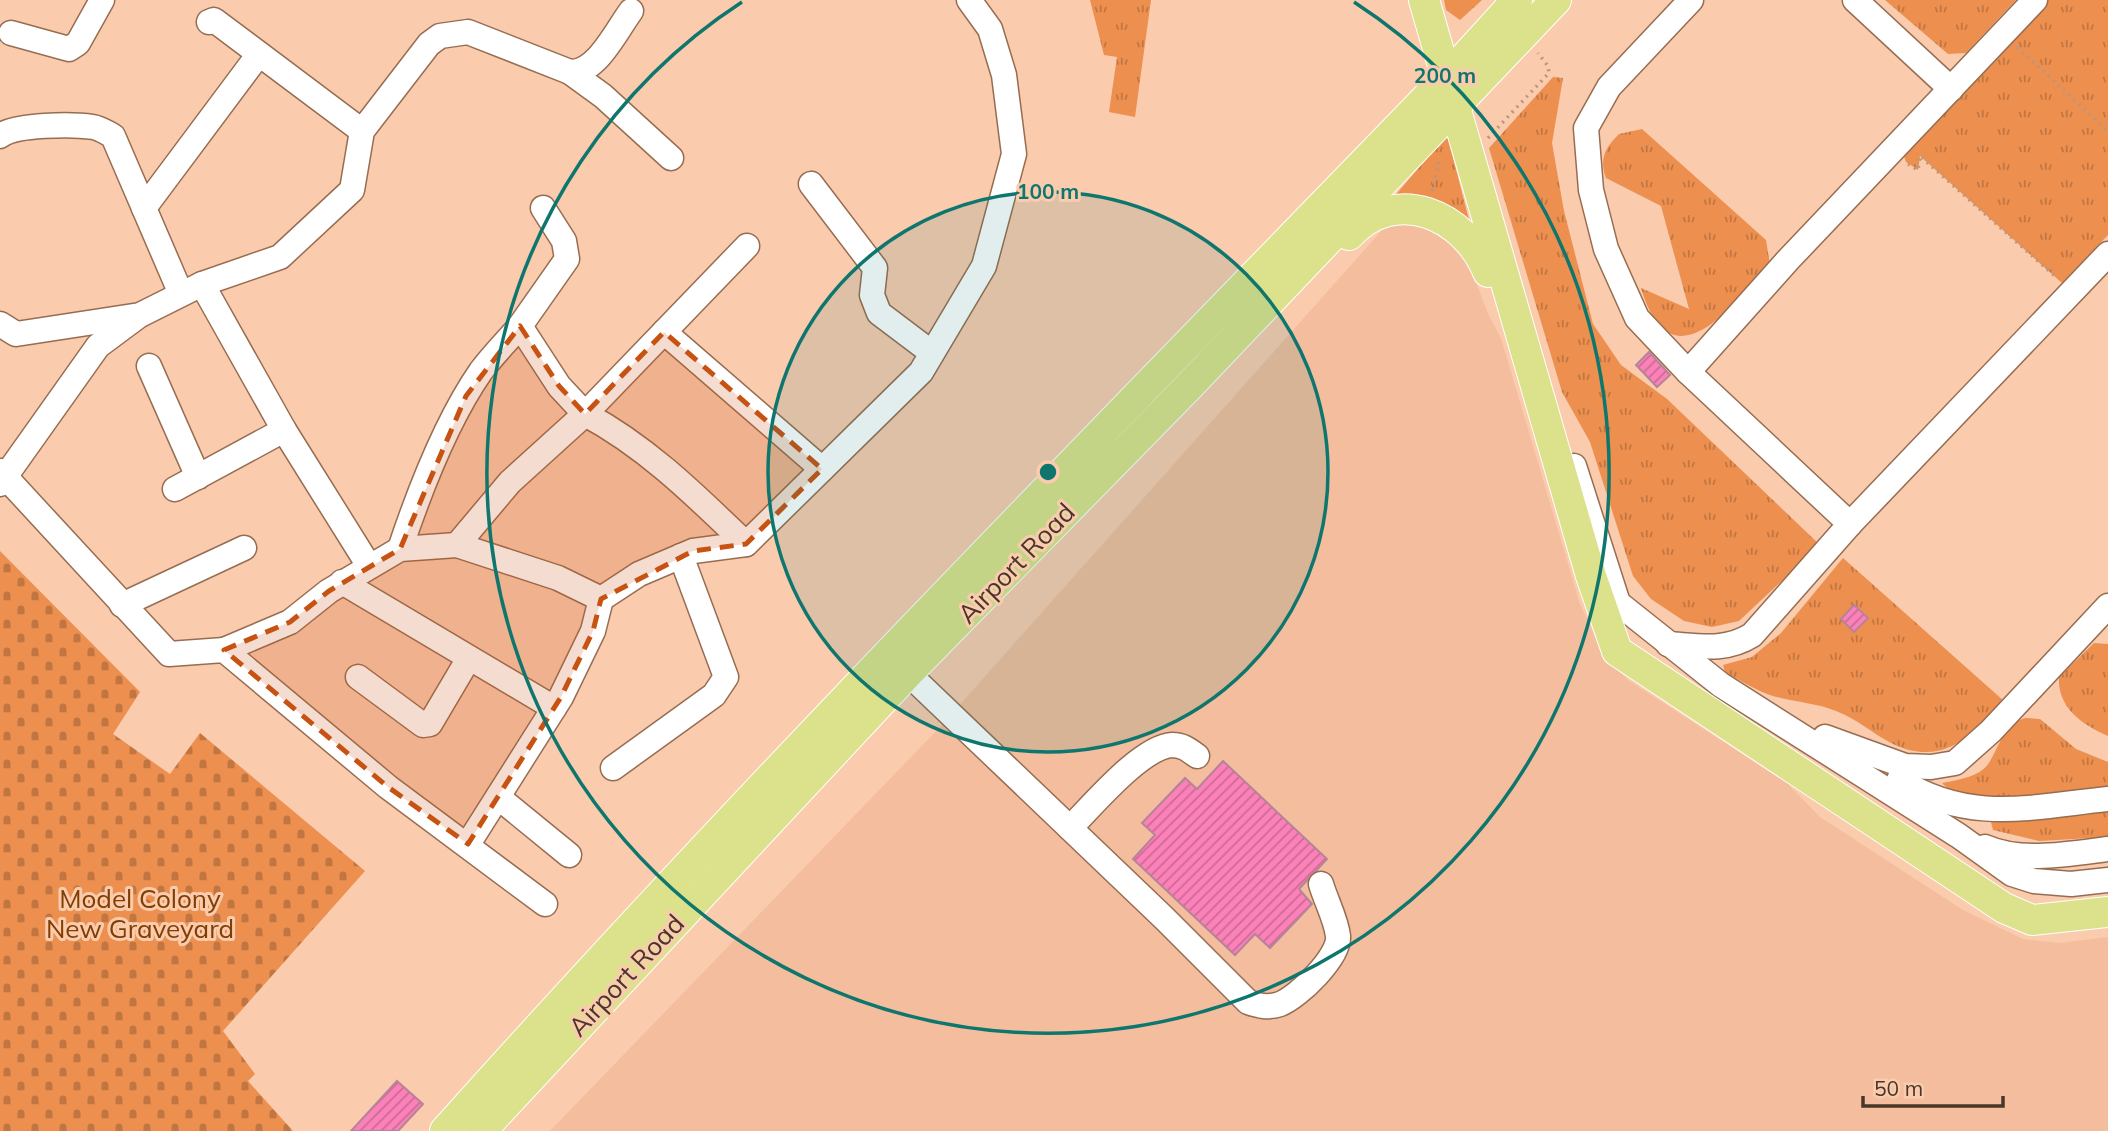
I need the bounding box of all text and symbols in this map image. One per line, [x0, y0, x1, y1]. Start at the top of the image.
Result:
text: 200 m [1414, 62, 1476, 88]
text: 100 m [1017, 178, 1079, 204]
centre of rings [1036, 460, 1060, 484]
street label: Airport Road [950, 496, 1082, 630]
park label: Model Colony New Graveyard [46, 882, 234, 945]
street label: Airport Road [561, 907, 691, 1043]
scale bar [1863, 1064, 2003, 1108]
text: 50 m [1874, 1075, 1923, 1101]

